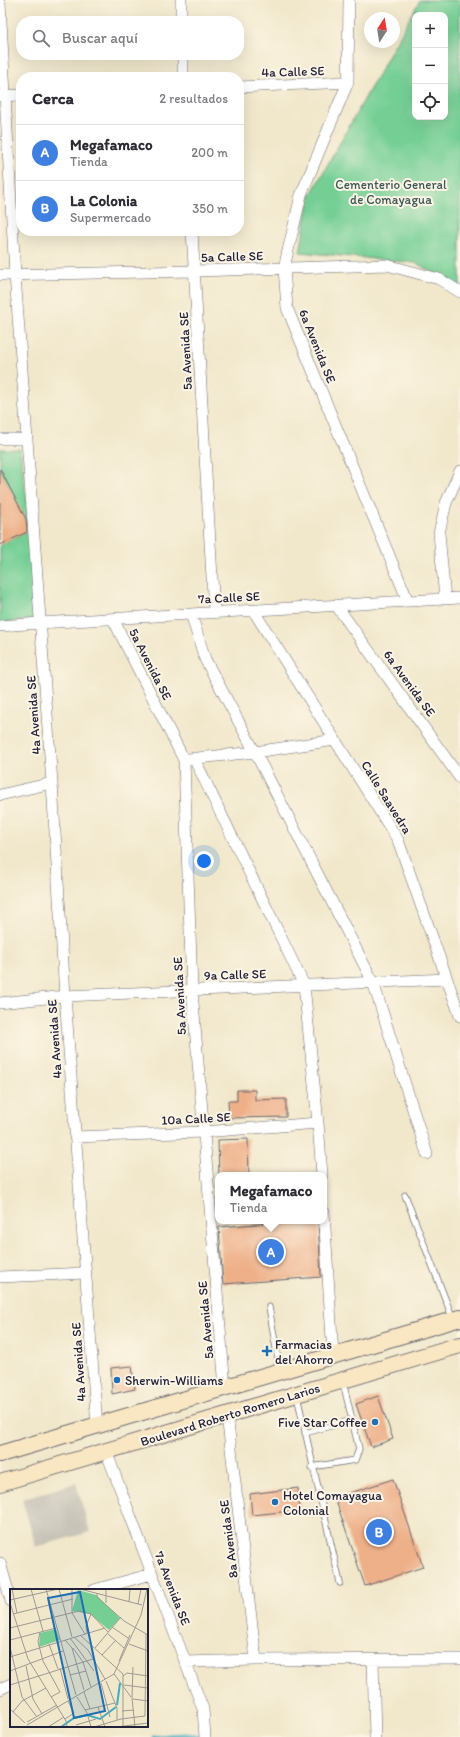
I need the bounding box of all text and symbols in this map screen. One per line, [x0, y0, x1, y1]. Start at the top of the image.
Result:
north arrow [364, 12, 400, 48]
map controls [412, 12, 448, 120]
button: + [412, 12, 448, 48]
search box [16, 16, 244, 60]
icon: search [30, 27, 52, 49]
text: Buscar aquí [62, 29, 138, 47]
button: − [412, 48, 448, 84]
street label: 4a Calle SE [261, 63, 325, 80]
button: locate [412, 84, 448, 120]
text: Cerca [32, 88, 74, 108]
text: 2 resultados [159, 91, 228, 106]
text: Megafamaco [70, 136, 153, 154]
text: A [41, 145, 49, 160]
text: 200 m [191, 145, 228, 160]
text: Tienda [70, 154, 108, 169]
park label: Cementerio General de Comayagua [335, 177, 447, 207]
text: La Colonia [70, 192, 137, 210]
text: B [41, 201, 49, 216]
text: 350 m [192, 201, 228, 216]
text: Supermercado [70, 210, 151, 225]
street label: 5a Calle SE [201, 248, 263, 265]
street label: 6a Avenida SE [296, 307, 339, 385]
street label: 5a Avenida SE [176, 311, 195, 390]
street label: 7a Calle SE [198, 588, 260, 607]
street label: 5a Avenida SE [126, 626, 175, 703]
street label: 6a Avenida SE [380, 647, 439, 719]
street label: 4a Avenida SE [23, 675, 44, 755]
street label: Calle Saavedra [358, 758, 415, 837]
your location [194, 851, 214, 871]
street label: 5a Avenida SE [170, 956, 189, 1035]
street label: 9a Calle SE [204, 966, 266, 983]
street label: 4a Avenida SE [44, 999, 65, 1079]
street label: 10a Calle SE [161, 1109, 231, 1128]
popup [215, 1172, 327, 1224]
text: Megafamaco [230, 1182, 312, 1200]
text: Tienda [230, 1200, 268, 1215]
pin: A [258, 1237, 284, 1267]
street label: 5a Avenida SE [195, 1280, 216, 1360]
street label: 4a Avenida SE [68, 1322, 89, 1402]
place label: Farmacias del Ahorro [275, 1337, 334, 1367]
marker: Farmacias del Ahorro [262, 1346, 272, 1356]
place label: Sherwin-Williams [125, 1373, 224, 1388]
marker: Sherwin-Williams [112, 1375, 122, 1385]
street label: Boulevard Roberto Romero Larios [139, 1380, 322, 1449]
place label: Five Star Coffee [278, 1415, 367, 1430]
marker: Five Star Coffee [370, 1417, 380, 1427]
place label: Hotel Comayagua Colonial [283, 1488, 382, 1518]
marker: Hotel Comayagua Colonial [270, 1497, 280, 1507]
street label: 8a Avenida SE [216, 1499, 241, 1579]
pin: B [366, 1517, 392, 1547]
street label: 7a Avenida SE [152, 1549, 194, 1627]
inset map [10, 1589, 148, 1727]

